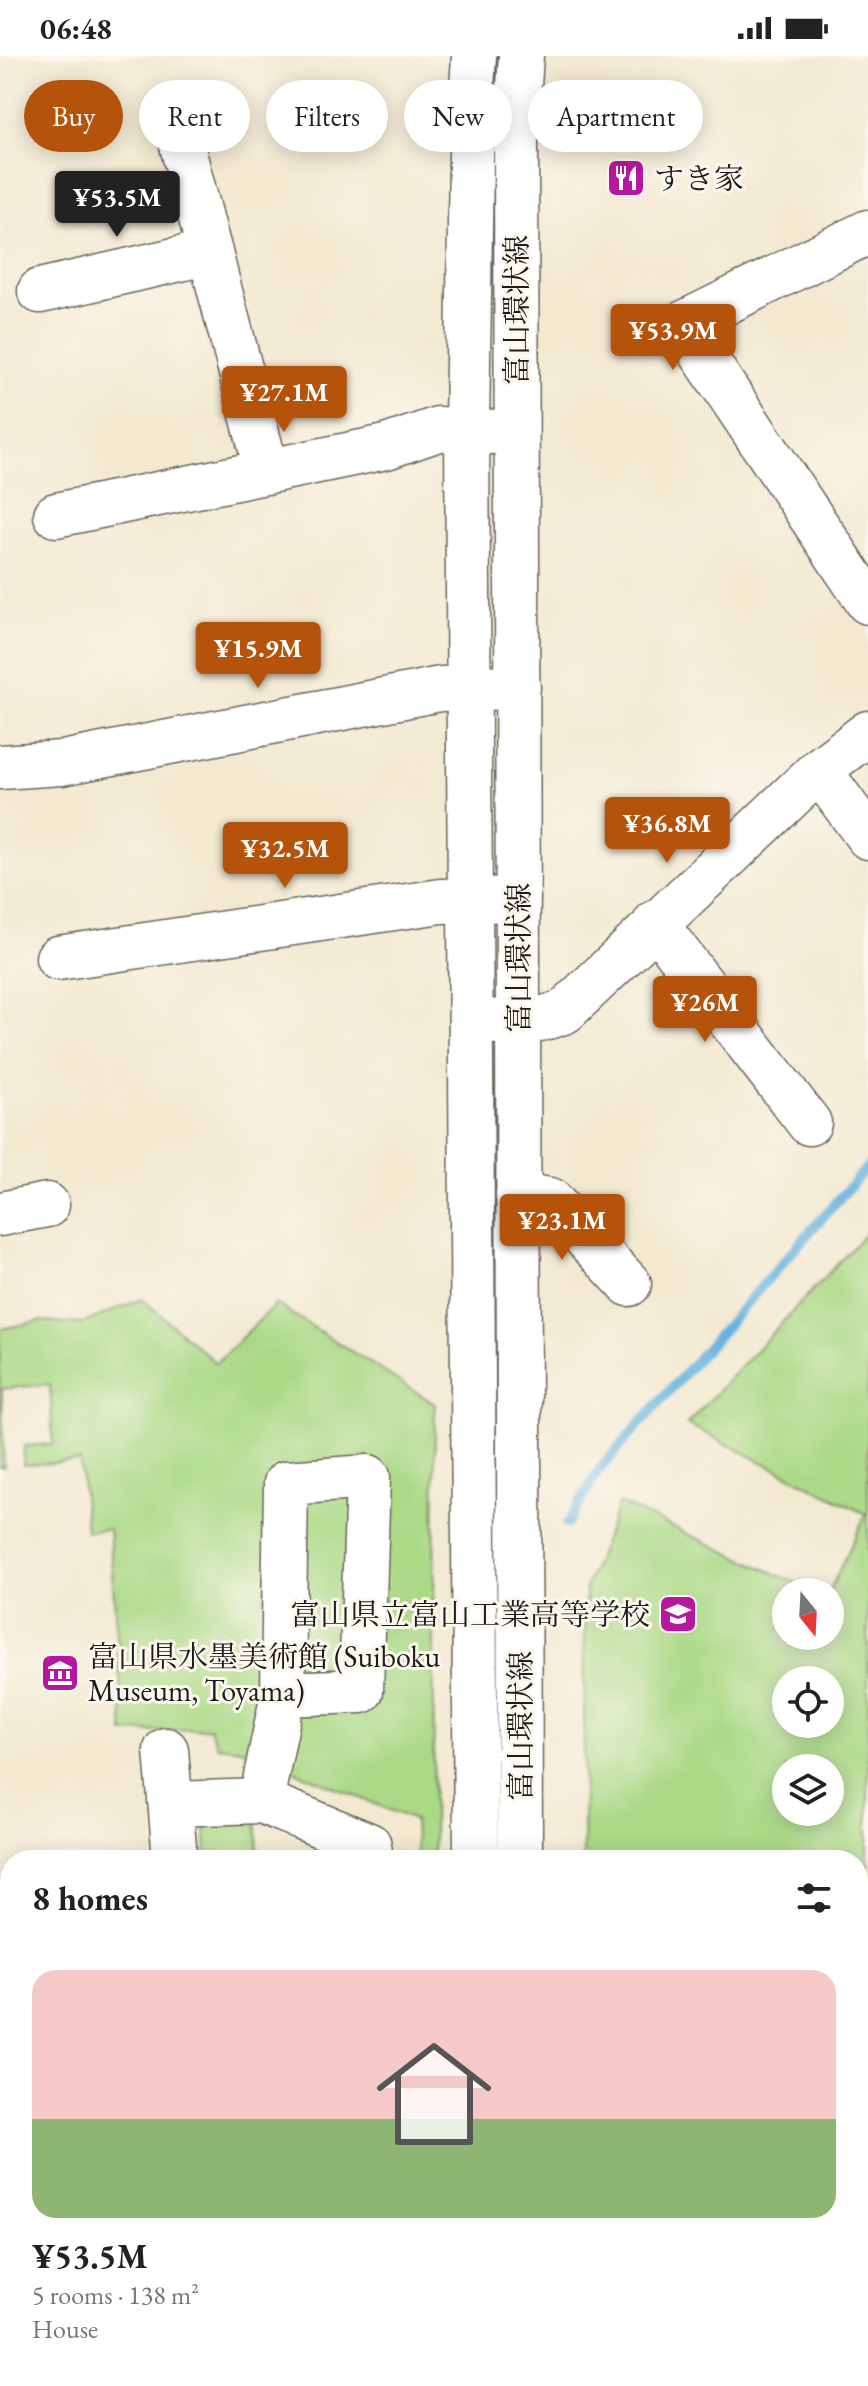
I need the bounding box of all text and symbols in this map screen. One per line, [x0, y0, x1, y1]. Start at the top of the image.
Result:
text: 06:48 [40, 9, 112, 48]
chip: Buy [24, 80, 123, 152]
chip: Rent [139, 80, 250, 152]
chip: Filters [266, 80, 388, 152]
chip: New [404, 80, 512, 152]
chip: Apartment [528, 80, 703, 152]
restaurant icon: すき家 [605, 157, 647, 199]
place label: すき家 [654, 159, 744, 198]
pin: ¥53.5M [52, 171, 182, 239]
text: ¥53.5M [73, 180, 161, 214]
street label: 富山環状線 [497, 235, 536, 385]
pin: ¥53.9M [608, 304, 738, 372]
text: ¥53.9M [629, 313, 717, 347]
pin: ¥27.1M [219, 366, 349, 434]
text: ¥27.1M [240, 375, 328, 409]
pin: ¥15.9M [193, 622, 323, 690]
text: ¥15.9M [214, 631, 302, 665]
pin: ¥36.8M [602, 797, 732, 865]
text: ¥36.8M [623, 806, 711, 840]
pin: ¥32.5M [220, 822, 350, 890]
text: ¥32.5M [241, 831, 329, 865]
street label: 富山環状線 [499, 883, 538, 1033]
pin: ¥26M [658, 976, 752, 1044]
text: ¥26M [671, 985, 739, 1019]
pin: ¥23.1M [497, 1194, 627, 1262]
text: ¥23.1M [518, 1203, 606, 1237]
north arrow [772, 1578, 844, 1650]
map controls [772, 1578, 844, 1826]
school or university icon: 富山県立富山工業高等学校 [657, 1593, 699, 1635]
place label: 富山県立富山工業高等学校 [290, 1595, 650, 1634]
place label: 富山県水墨美術館 (Suiboku Museum, Toyama) [88, 1637, 440, 1710]
street label: 富山環状線 [501, 1651, 540, 1801]
museum icon: 富山県水墨美術館 (Suiboku Museum, Toyama) [39, 1652, 81, 1694]
button: locate [772, 1666, 844, 1738]
button: layers [772, 1754, 844, 1826]
text: 8 homes [32, 1876, 148, 1920]
icon: filters [792, 1876, 836, 1920]
icon: home [362, 2022, 506, 2166]
text: ¥53.5M [32, 2234, 148, 2278]
text: 5 rooms · 138 m² [32, 2278, 199, 2312]
text: House [32, 2312, 98, 2346]

